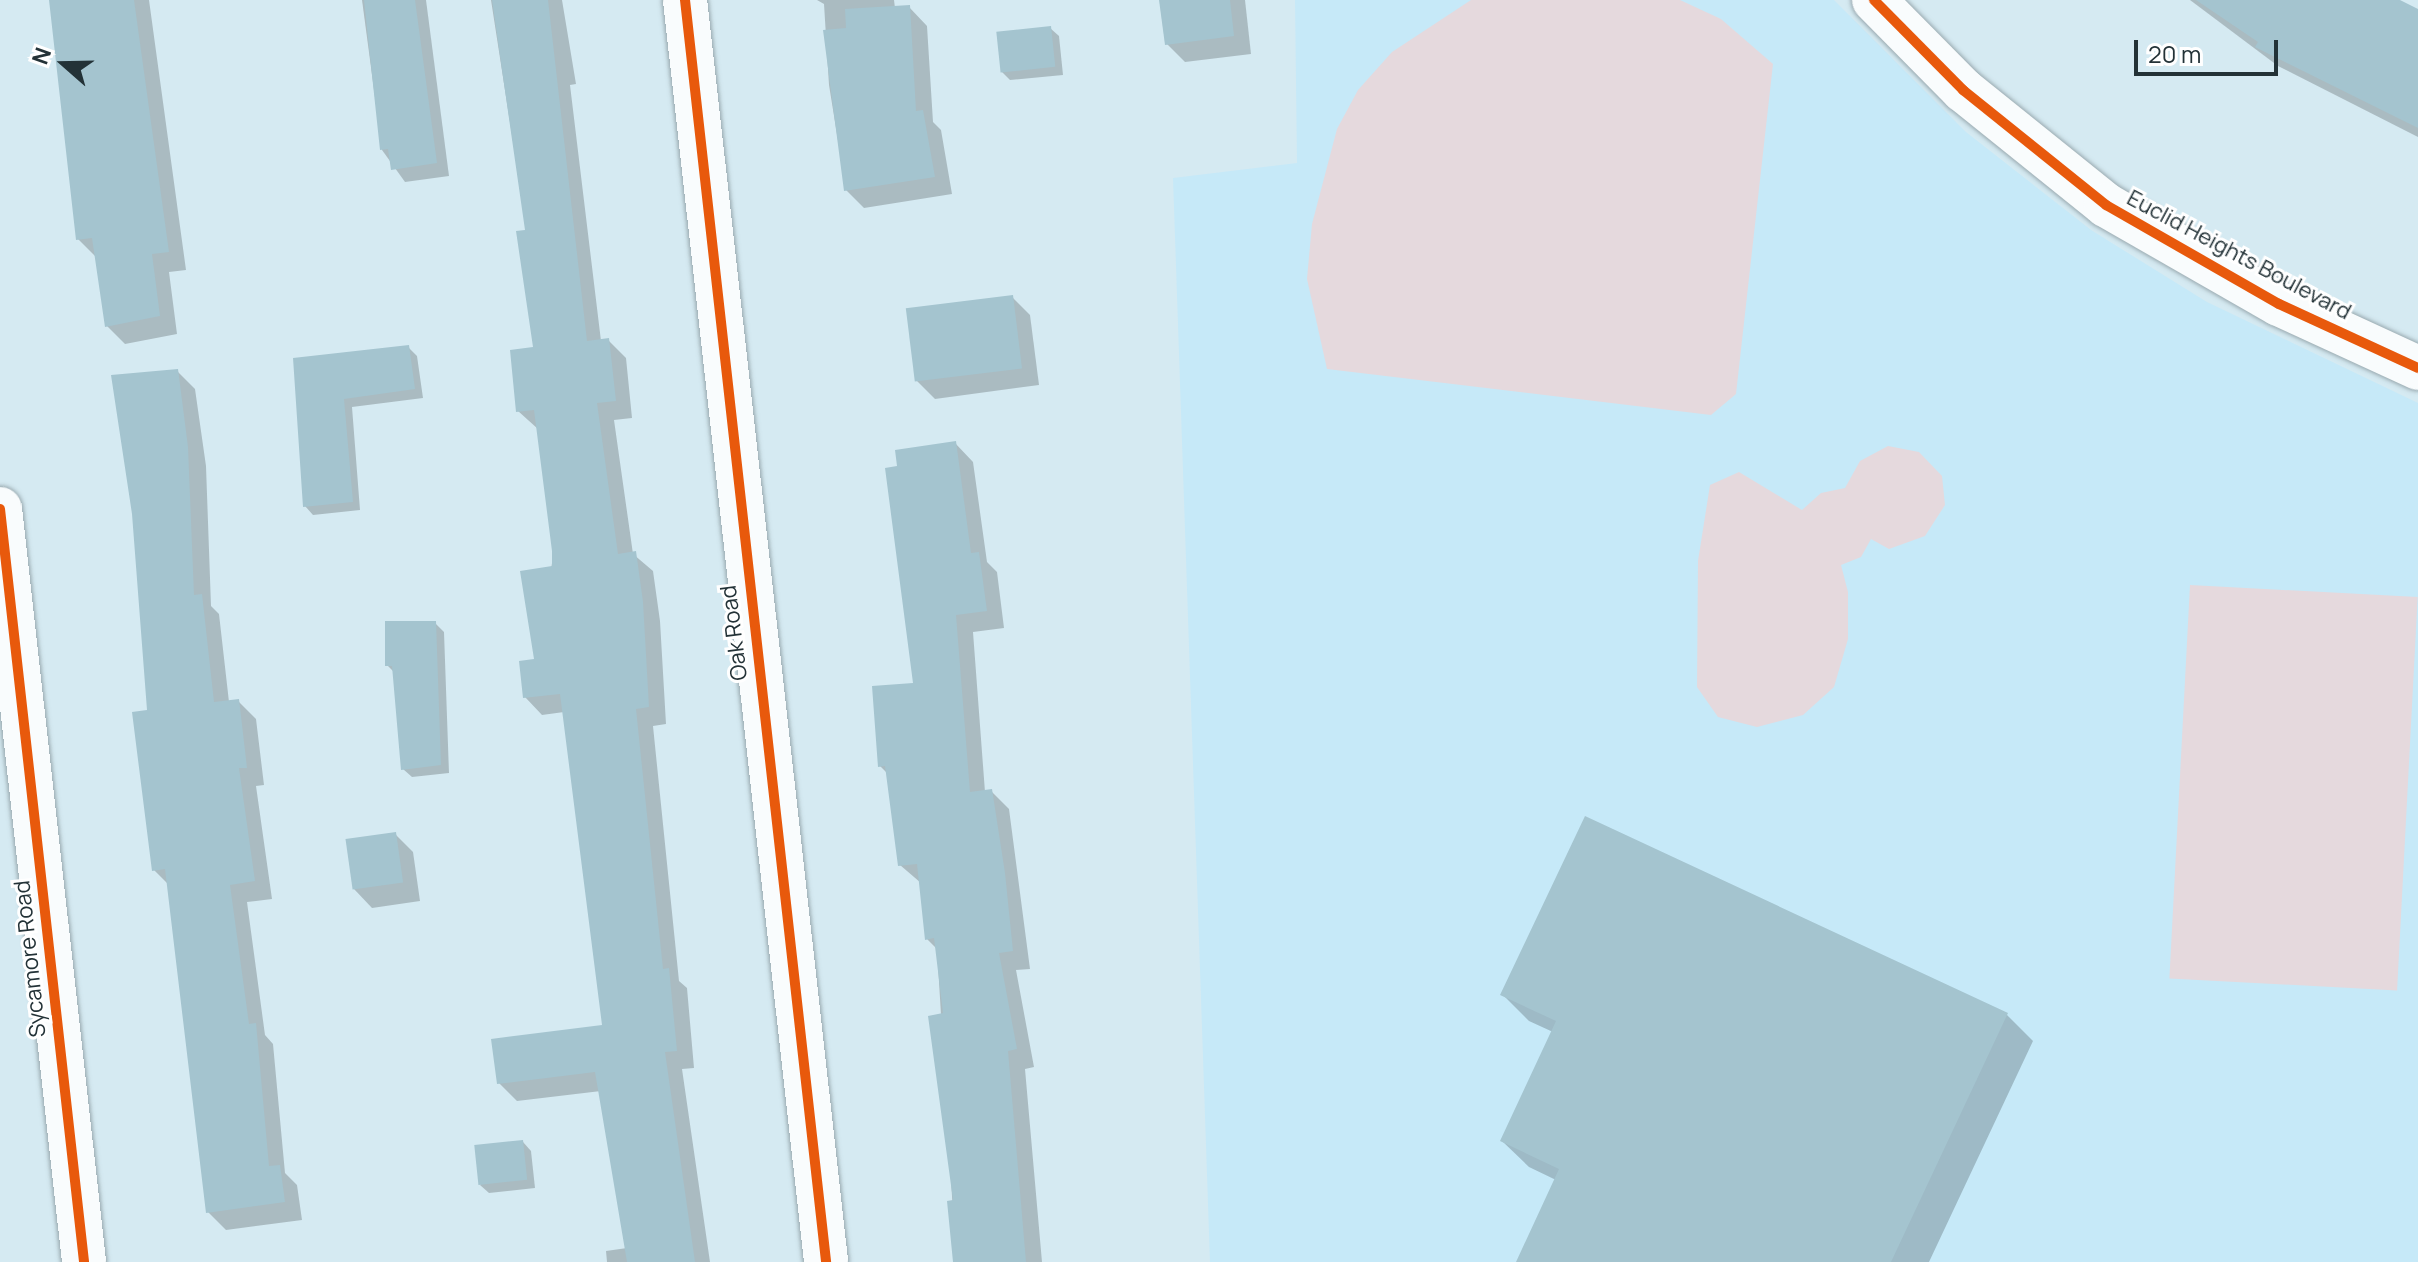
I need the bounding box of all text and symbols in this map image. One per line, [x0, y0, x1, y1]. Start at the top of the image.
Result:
north arrow [24, 24, 104, 104]
scale bar [2138, 24, 2282, 74]
text: 20 m [2148, 37, 2201, 70]
text: N [25, 43, 58, 68]
street label: Euclid Heights Boulevard [2123, 185, 2355, 325]
street label: Oak Road [715, 584, 753, 682]
street label: Sycamore Road [9, 879, 51, 1039]

